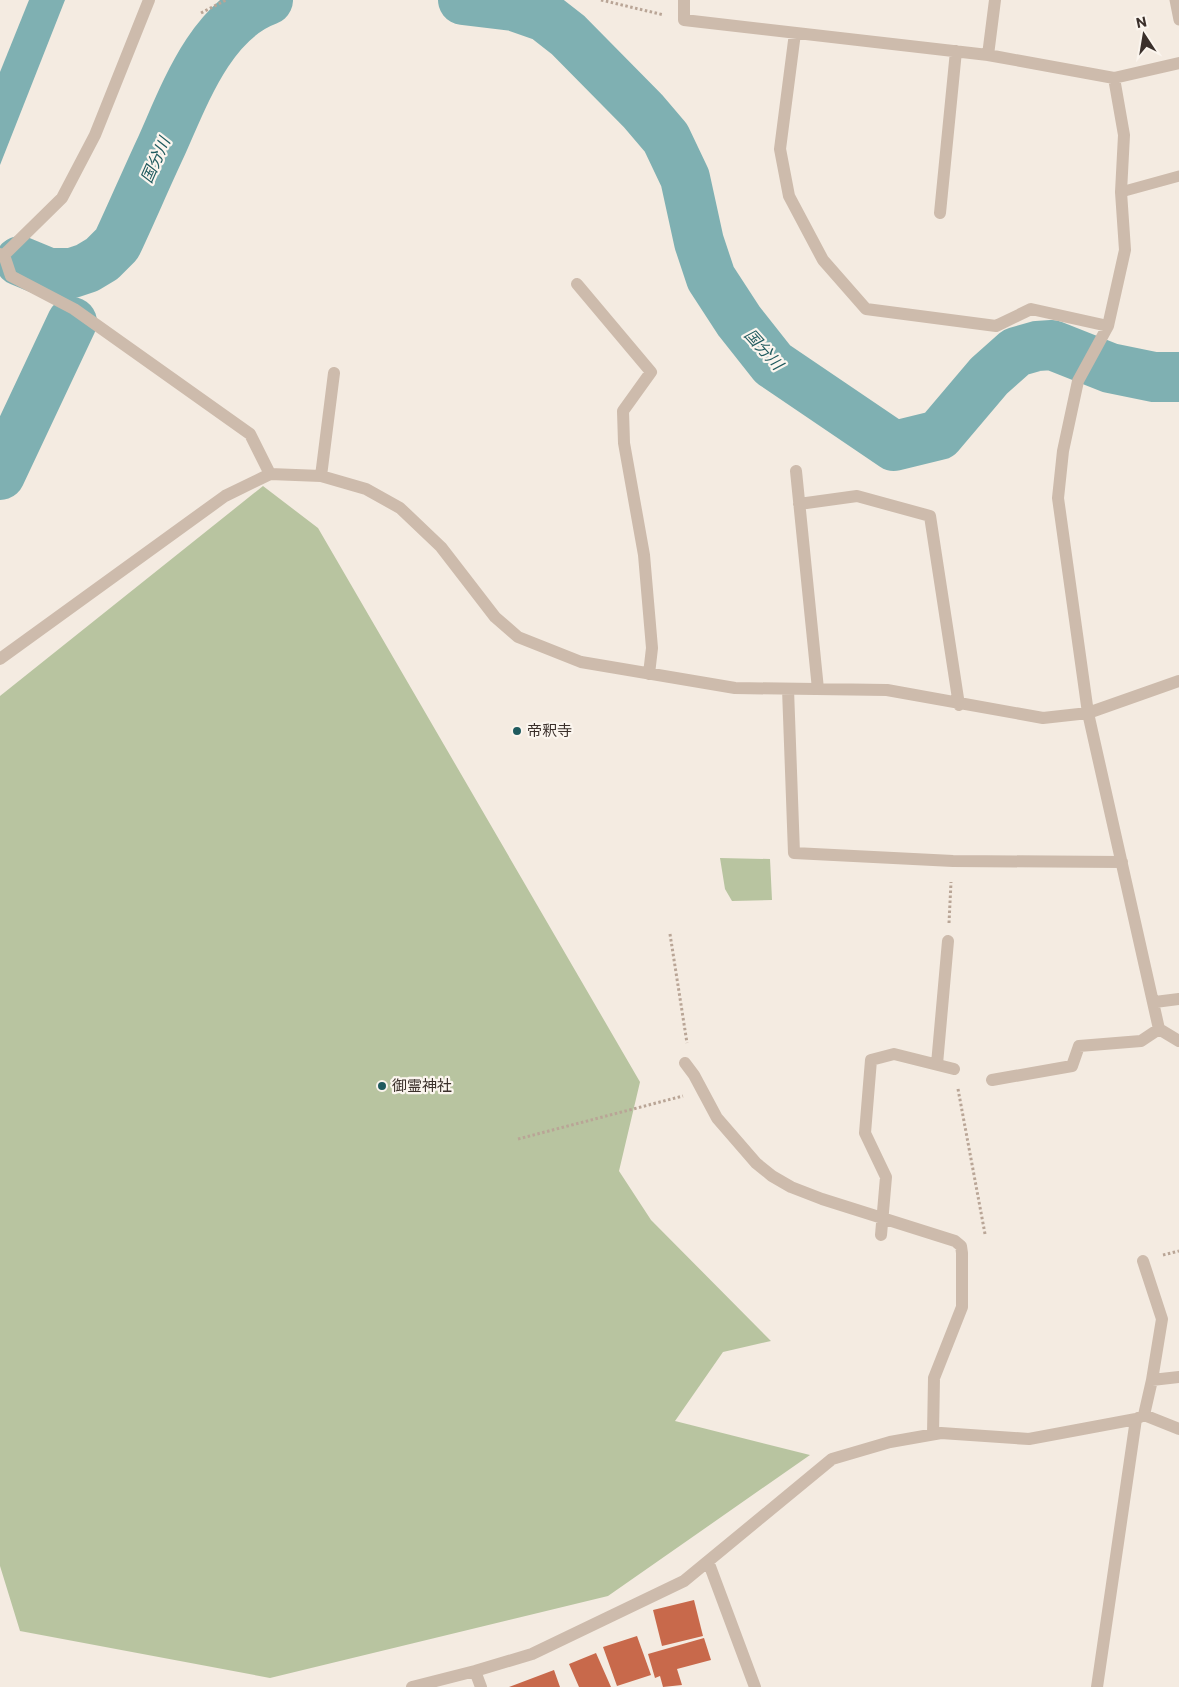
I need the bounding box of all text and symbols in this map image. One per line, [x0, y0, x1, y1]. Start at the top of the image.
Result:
north arrow [1119, 10, 1169, 60]
text: N [1134, 12, 1148, 31]
water label: 国分川 [136, 132, 174, 186]
water label: 国分川 [741, 324, 789, 374]
place label: 帝釈寺 [527, 721, 572, 739]
marker: 帝釈寺 [511, 725, 523, 737]
place label: 御霊神社 [392, 1076, 452, 1094]
marker: 御霊神社 [376, 1080, 388, 1092]

